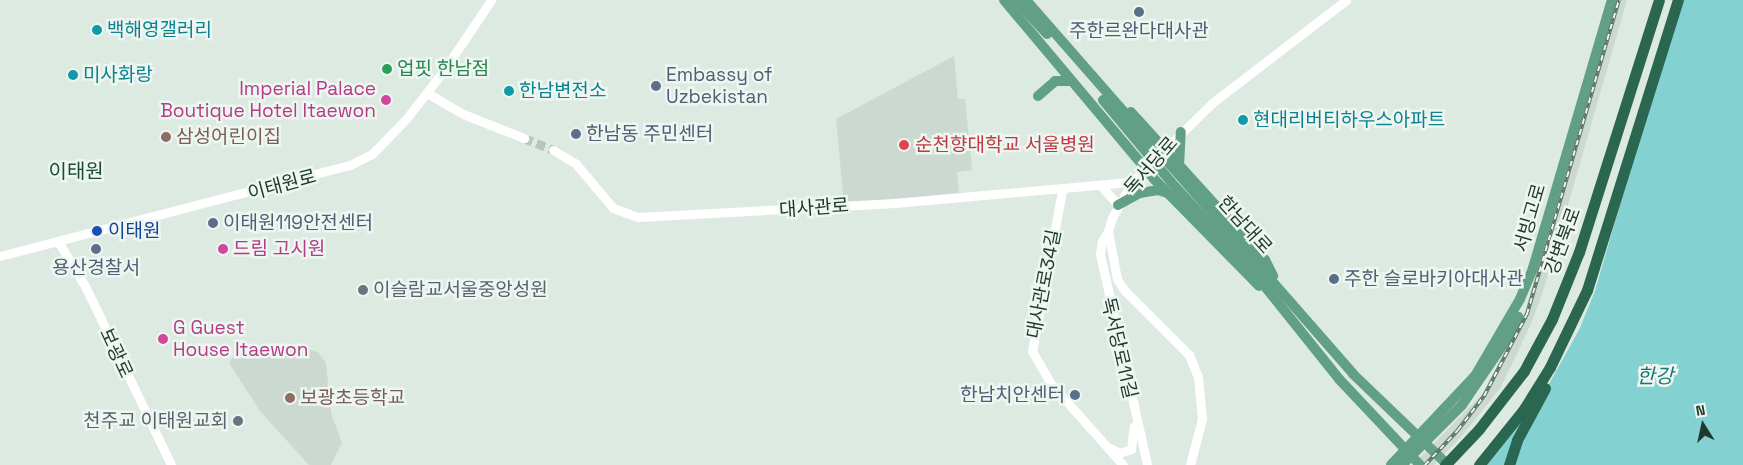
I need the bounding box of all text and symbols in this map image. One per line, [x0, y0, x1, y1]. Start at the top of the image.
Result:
marker: 주한르완다대사관 [1133, 6, 1145, 18]
place label: 백해영갤러리 [107, 19, 212, 41]
place label: 주한르완다대사관 [1069, 20, 1209, 42]
marker: 백해영갤러리 [91, 24, 103, 36]
place label: 업핏 한남점 [397, 58, 489, 80]
marker: 업핏 한남점 [381, 63, 393, 75]
place label: 미사화랑 [83, 64, 153, 86]
place label: Embassy of Uzbekistan [666, 64, 772, 108]
marker: 미사화랑 [67, 69, 79, 81]
place label: Imperial Palace Boutique Hotel Itaewon [160, 78, 376, 122]
place label: 한남변전소 [519, 80, 606, 102]
marker: Embassy of Uzbekistan [650, 80, 662, 92]
marker: 한남변전소 [503, 85, 515, 97]
marker: Imperial Palace Boutique Hotel Itaewon [380, 94, 392, 106]
place label: 현대리버티하우스아파트 [1253, 109, 1445, 131]
marker: 현대리버티하우스아파트 [1237, 114, 1249, 126]
place label: 한남동 주민센터 [586, 123, 713, 145]
place label: 삼성어린이집 [176, 126, 281, 148]
marker: 한남동 주민센터 [570, 128, 582, 140]
marker: 삼성어린이집 [160, 131, 172, 143]
street label: 독서당로 [1119, 132, 1183, 200]
place label: 순천향대학교 서울병원 [915, 134, 1095, 156]
marker: 순천향대학교 서울병원 [897, 138, 911, 152]
district label: 이태원 [48, 159, 104, 183]
street label: 이태원로 [245, 165, 319, 205]
street label: 서빙고로 [1509, 181, 1551, 255]
street label: 한남대로 [1213, 191, 1277, 259]
street label: 대사관로 [778, 194, 850, 222]
street label: 강변북로 [1540, 204, 1586, 278]
place label: 이태원119안전센터 [223, 212, 373, 234]
marker: 이태원119안전센터 [207, 217, 219, 229]
place label: 이태원 [108, 220, 160, 242]
marker: 이태원 [90, 224, 104, 238]
street label: 대사관로34길 [1022, 227, 1066, 341]
place label: 드림 고시원 [233, 238, 325, 260]
marker: 용산경찰서 [90, 243, 102, 255]
marker: 드림 고시원 [217, 243, 229, 255]
place label: 용산경찰서 [52, 257, 140, 279]
place label: 주한 슬로바키아대사관 [1344, 268, 1524, 290]
marker: 주한 슬로바키아대사관 [1328, 273, 1340, 285]
place label: 이슬람교서울중앙성원 [373, 279, 548, 301]
marker: 이슬람교서울중앙성원 [357, 284, 369, 296]
street label: 독서당로11길 [1096, 295, 1142, 401]
place label: G Guest House Itaewon [173, 317, 308, 361]
street label: 보광로 [95, 324, 137, 382]
marker: G Guest House Itaewon [157, 333, 169, 345]
water label: 한강 [1637, 364, 1673, 388]
place label: 한남치안센터 [960, 384, 1065, 406]
place label: 보광초등학교 [300, 387, 405, 409]
marker: 한남치안센터 [1069, 389, 1081, 401]
marker: 보광초등학교 [284, 392, 296, 404]
north arrow [1678, 400, 1728, 450]
text: N [1694, 401, 1707, 420]
place label: 천주교 이태원교회 [83, 410, 228, 432]
marker: 천주교 이태원교회 [232, 415, 244, 427]

